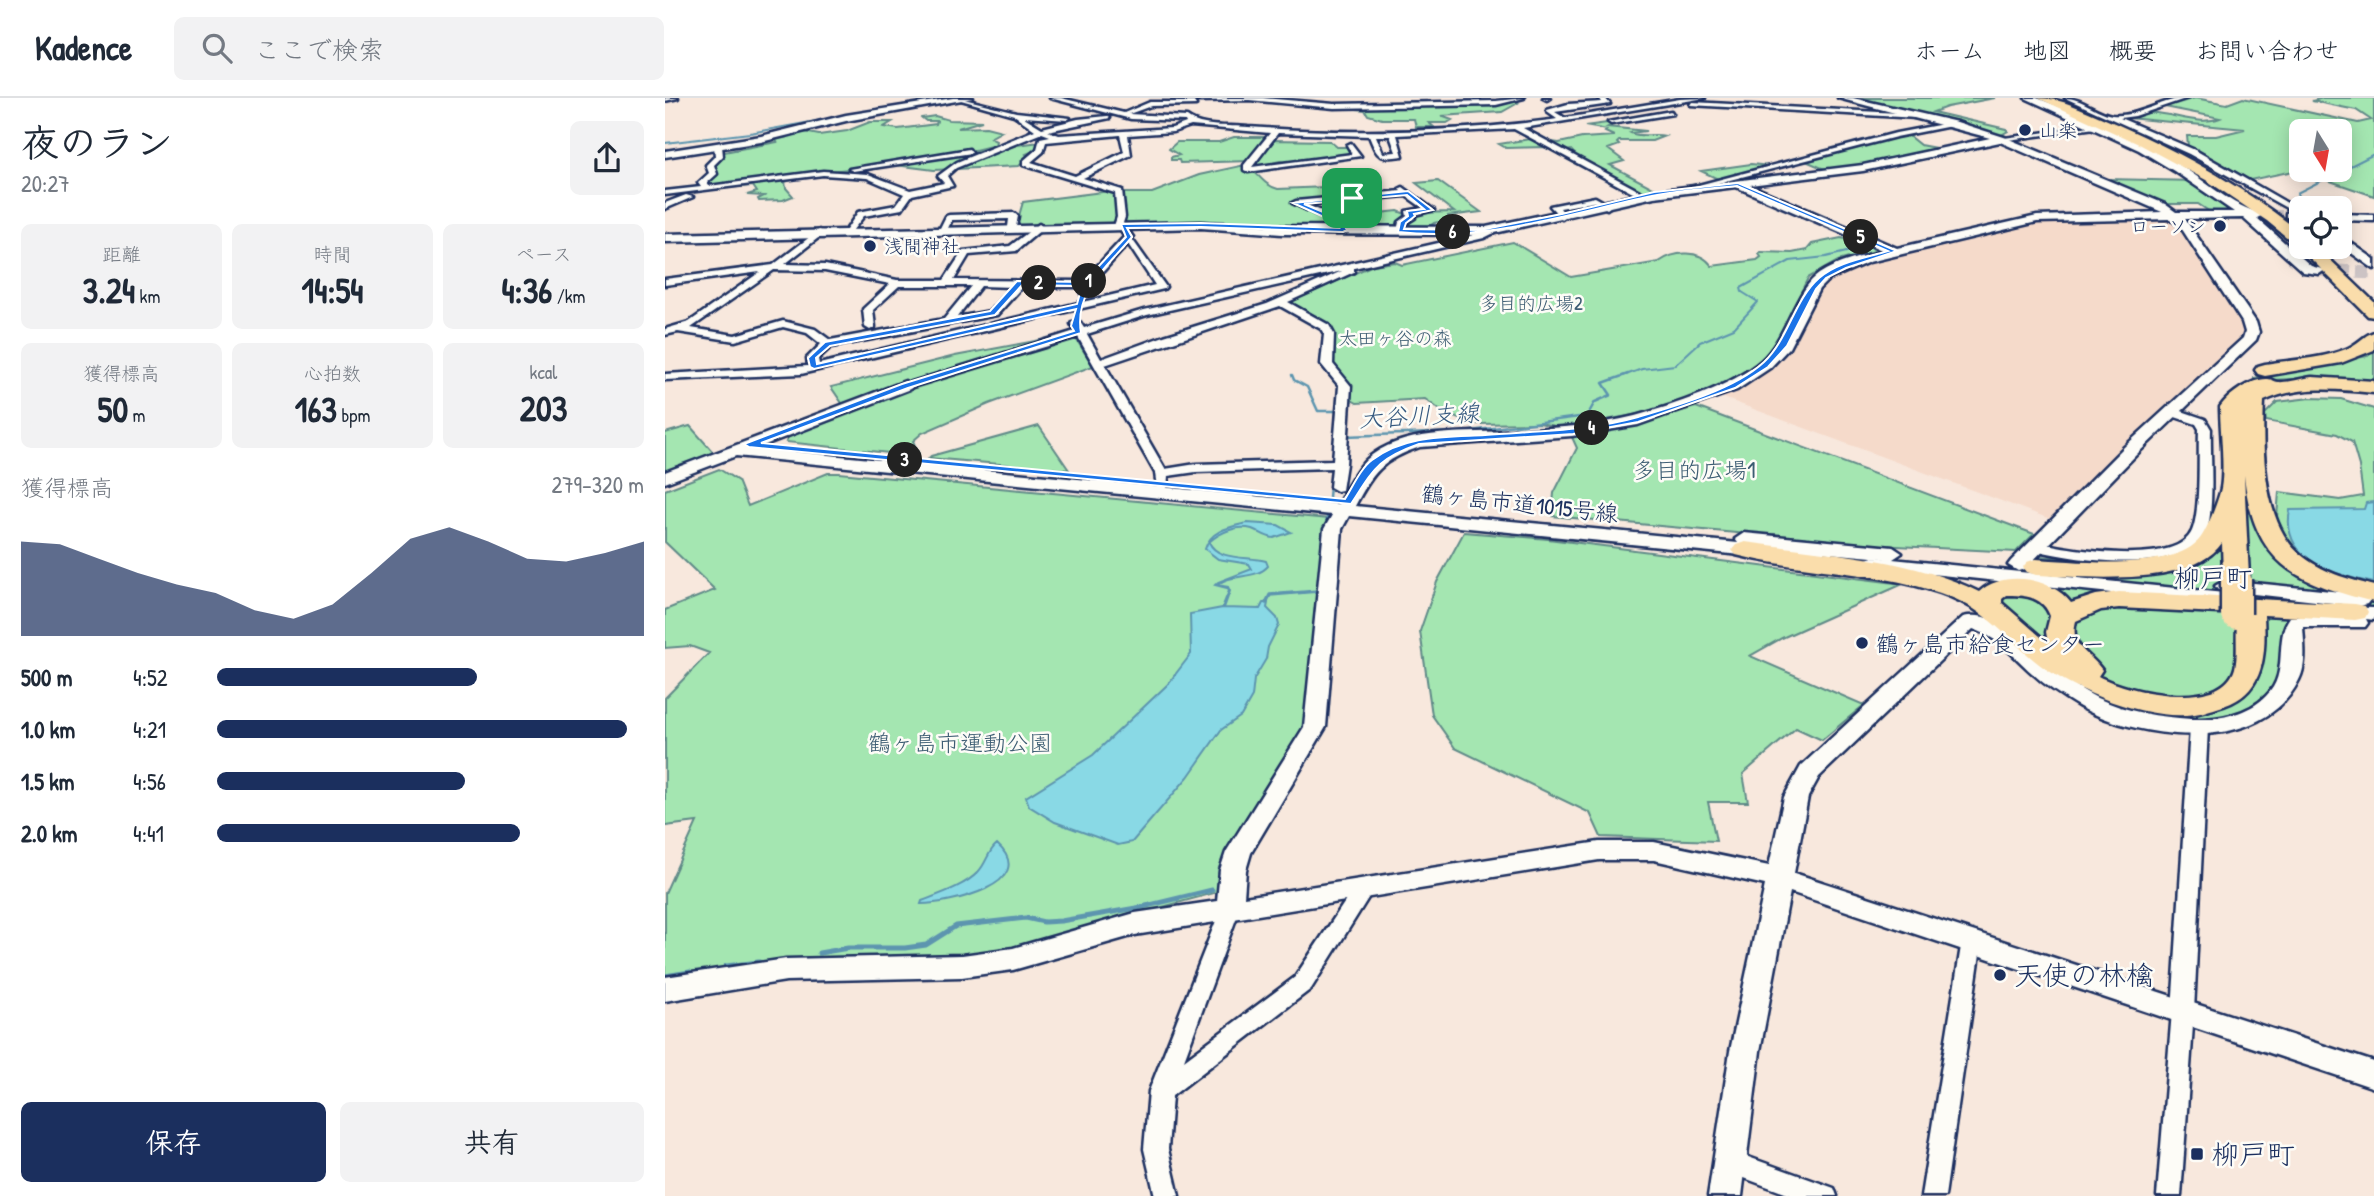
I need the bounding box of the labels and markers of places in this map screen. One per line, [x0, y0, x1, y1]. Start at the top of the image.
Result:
place label: 山楽 [2039, 117, 2077, 143]
marker: 山楽 [2017, 122, 2033, 138]
pin [1322, 168, 1382, 228]
place label: ローソン [2130, 213, 2206, 239]
pin: 6 [1435, 214, 1471, 250]
marker: ローソン [2212, 218, 2228, 234]
pin: 5 [1843, 220, 1879, 254]
place label: 浅間神社 [884, 233, 960, 259]
marker: 浅間神社 [862, 238, 878, 254]
pin: 1 [1071, 264, 1107, 298]
pin: 2 [1021, 266, 1057, 300]
pin: 4 [1574, 410, 1609, 446]
pin: 3 [887, 442, 923, 478]
place label: 鶴ヶ島市給食センター [1876, 628, 2105, 659]
marker: 鶴ヶ島市給食センター [1854, 635, 1870, 651]
place label: 天使の林檎 [2014, 956, 2154, 994]
marker: 天使の林檎 [1992, 967, 2008, 983]
place label: 柳戸町 [2211, 1135, 2295, 1173]
marker: 柳戸町 [2189, 1146, 2205, 1162]

